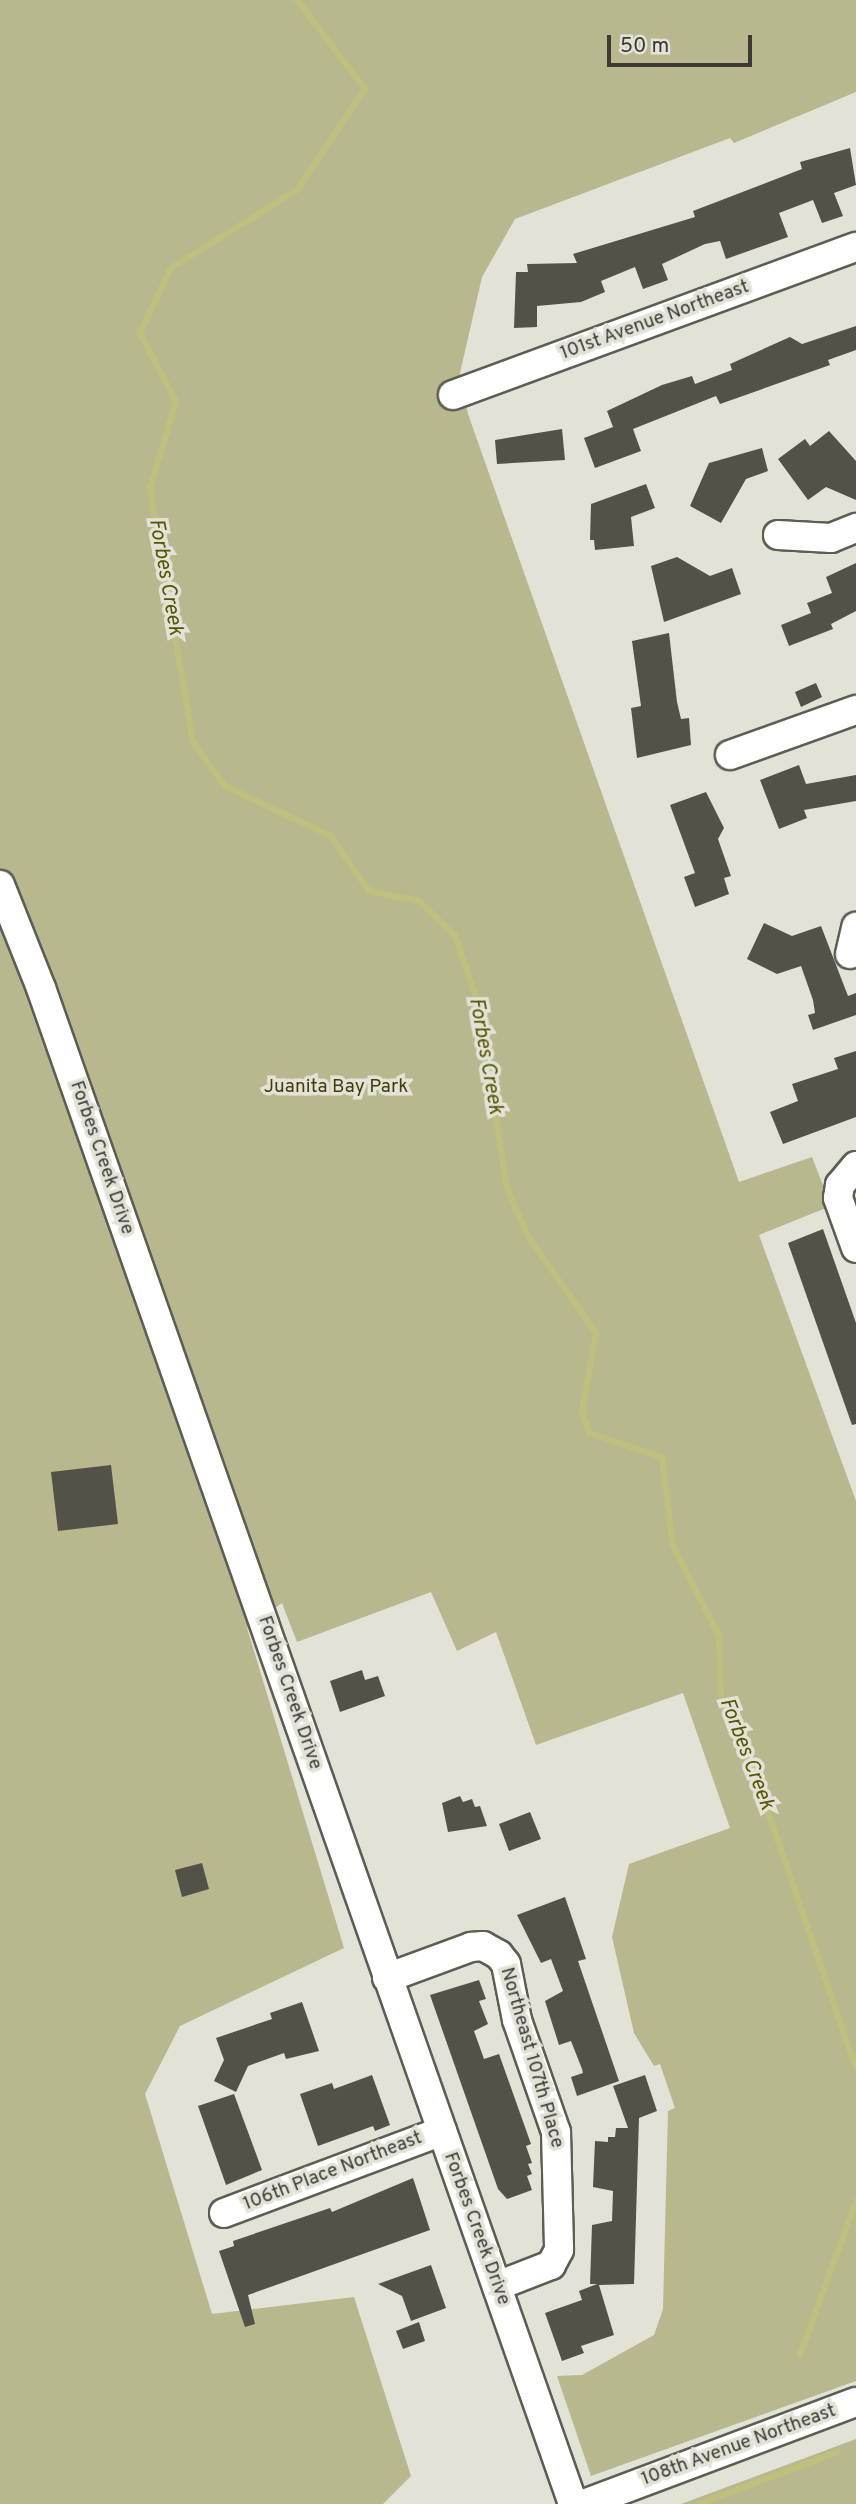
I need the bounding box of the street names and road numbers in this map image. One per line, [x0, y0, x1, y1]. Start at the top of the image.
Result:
street label: 101st Avenue Northeast [557, 276, 753, 366]
street label: Forbes Creek Drive [64, 1078, 138, 1238]
street label: Forbes Creek Drive [252, 1613, 326, 1773]
street label: Northeast 107th Place [494, 1965, 568, 2151]
street label: 106th Place Northeast [240, 2127, 426, 2217]
street label: Forbes Creek Drive [438, 2149, 514, 2309]
street label: 108th Avenue Northeast [638, 2400, 840, 2492]

